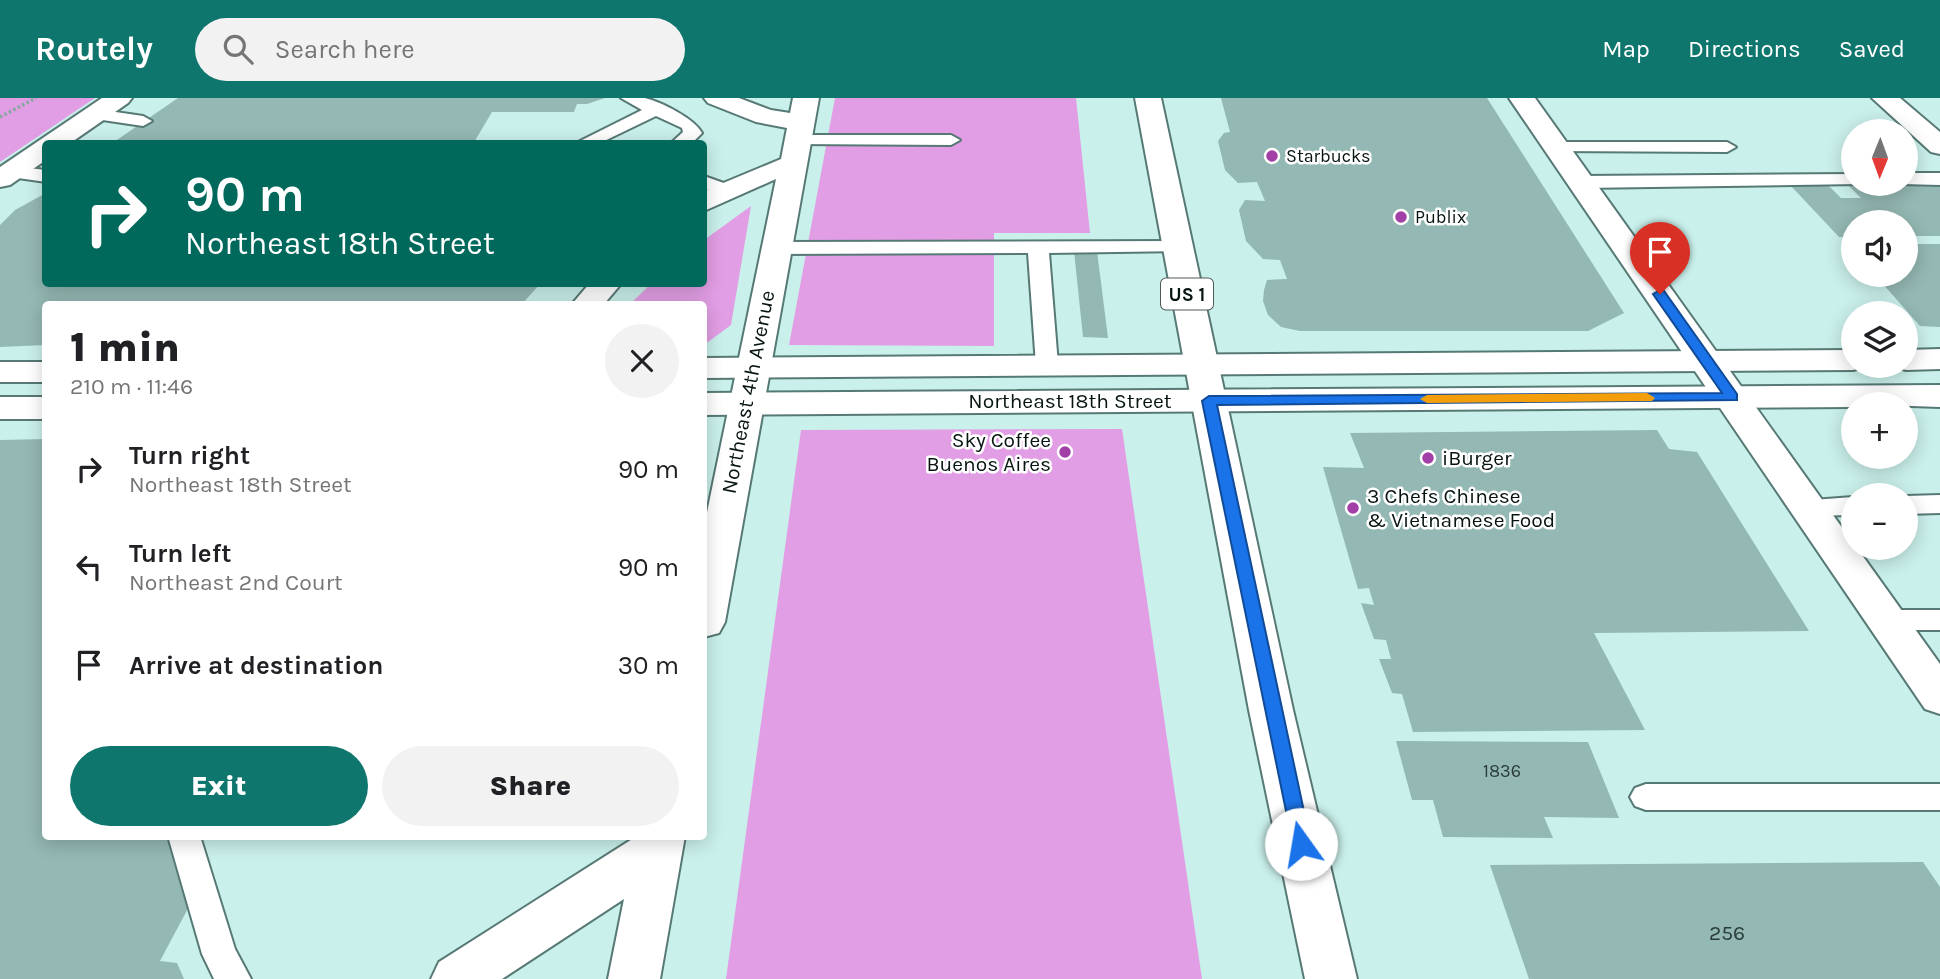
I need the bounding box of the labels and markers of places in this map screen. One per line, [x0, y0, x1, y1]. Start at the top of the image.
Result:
place label: Starbucks [1286, 145, 1371, 167]
marker: Starbucks [1264, 148, 1280, 164]
place label: Publix [1415, 206, 1466, 228]
marker: Publix [1393, 209, 1409, 225]
pin [1630, 222, 1690, 294]
place label: Sky Coffee Buenos Aires [927, 428, 1051, 476]
marker: Sky Coffee Buenos Aires [1057, 444, 1073, 460]
place label: iBurger [1442, 446, 1512, 470]
marker: iBurger [1420, 450, 1436, 466]
place label: 3 Chefs Chinese & Vietnamese Food [1367, 484, 1555, 532]
marker: 3 Chefs Chinese & Vietnamese Food [1345, 500, 1361, 516]

